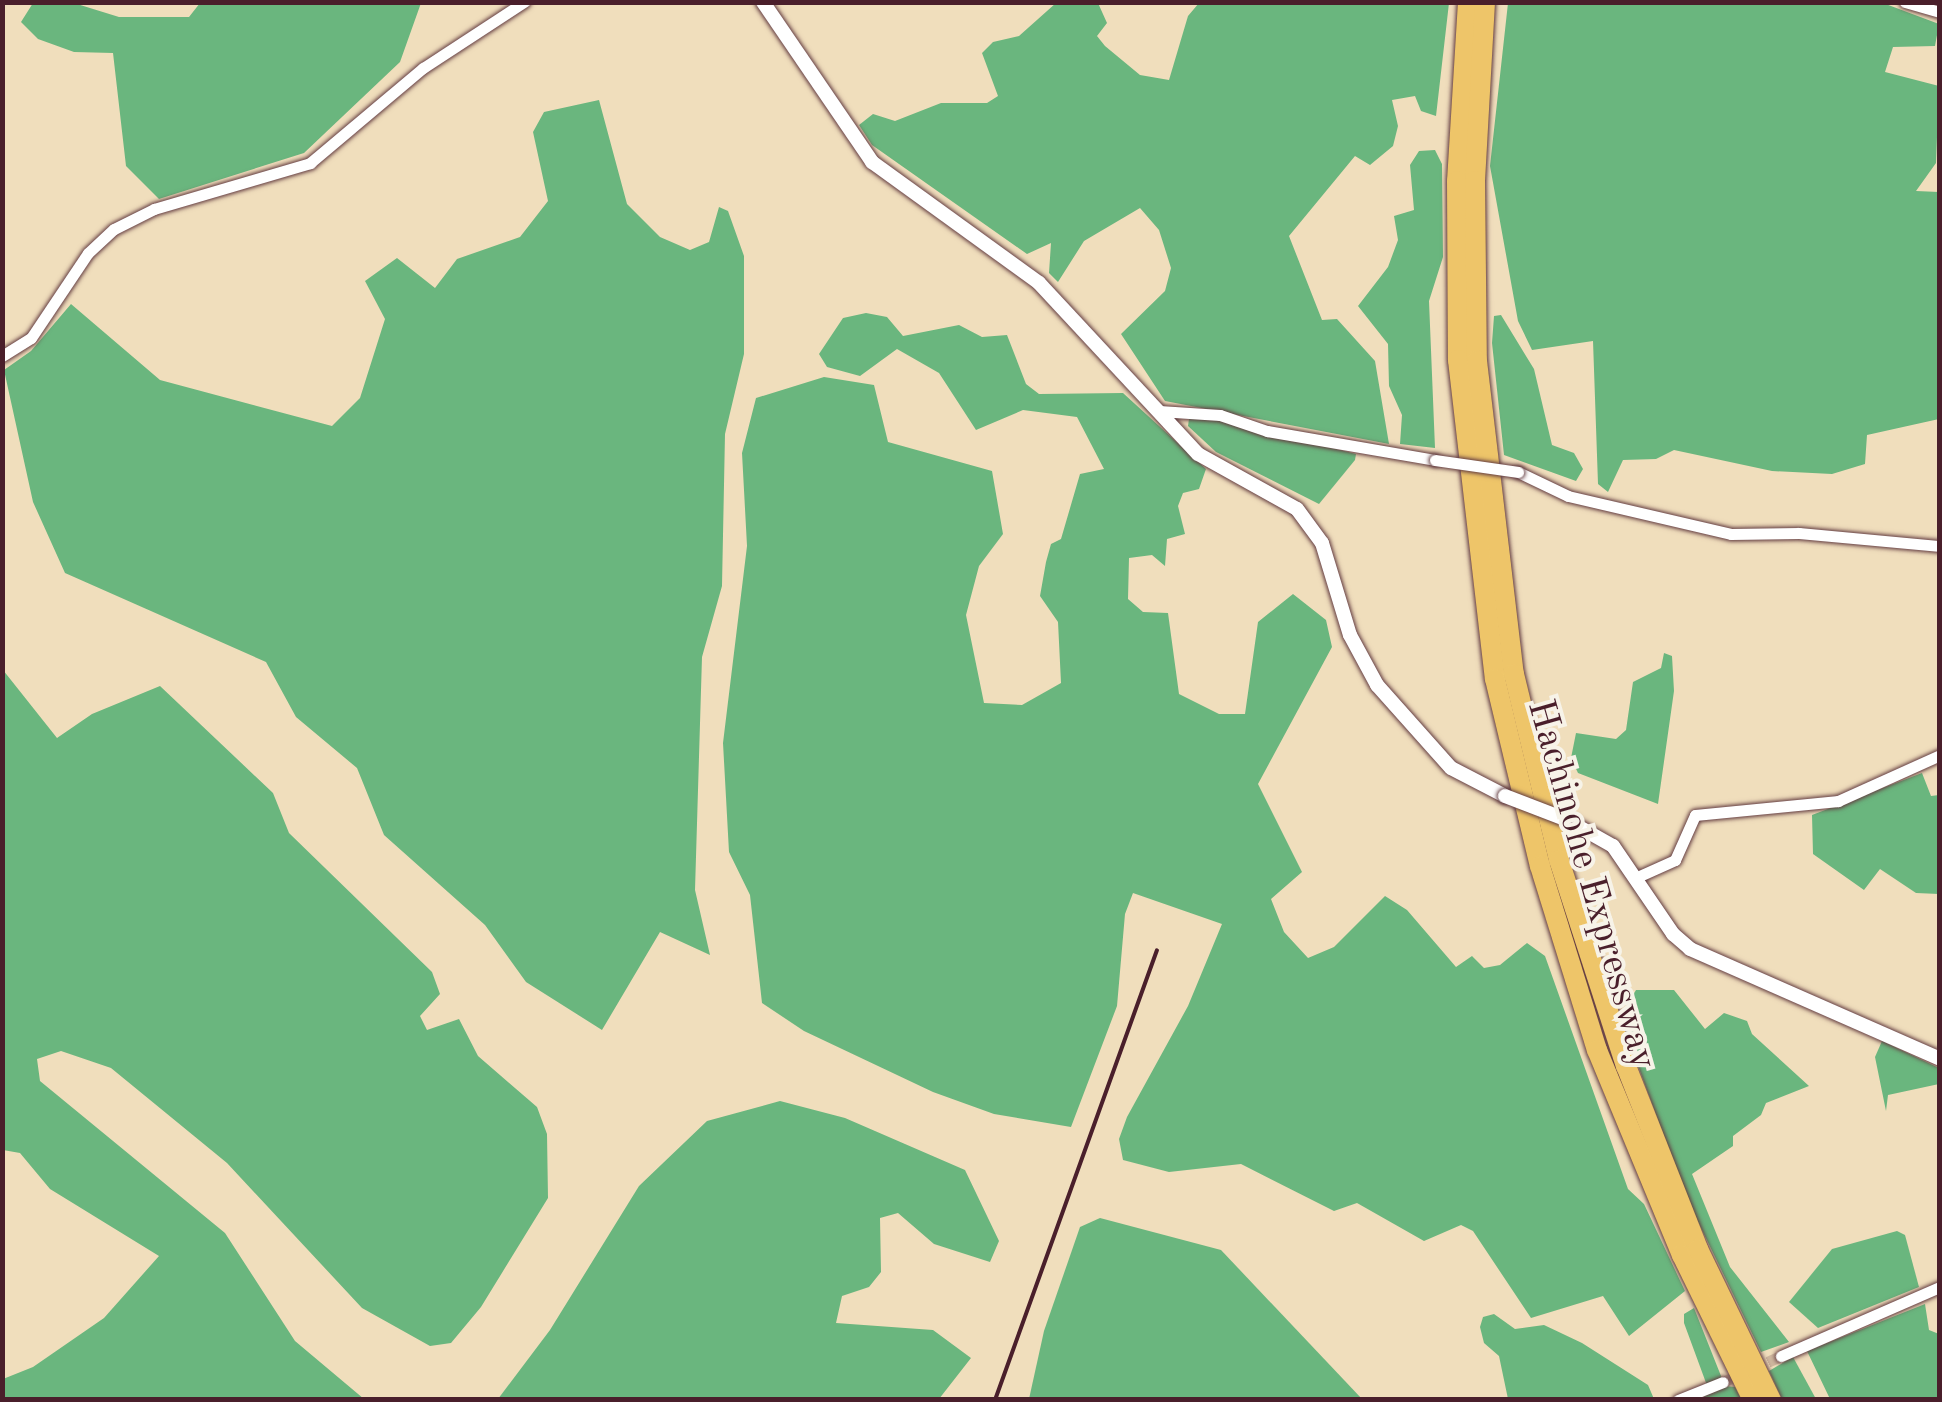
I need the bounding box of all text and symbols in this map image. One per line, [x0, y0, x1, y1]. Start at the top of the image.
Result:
street label: Hachinohe Expressway [1515, 695, 1665, 1075]

